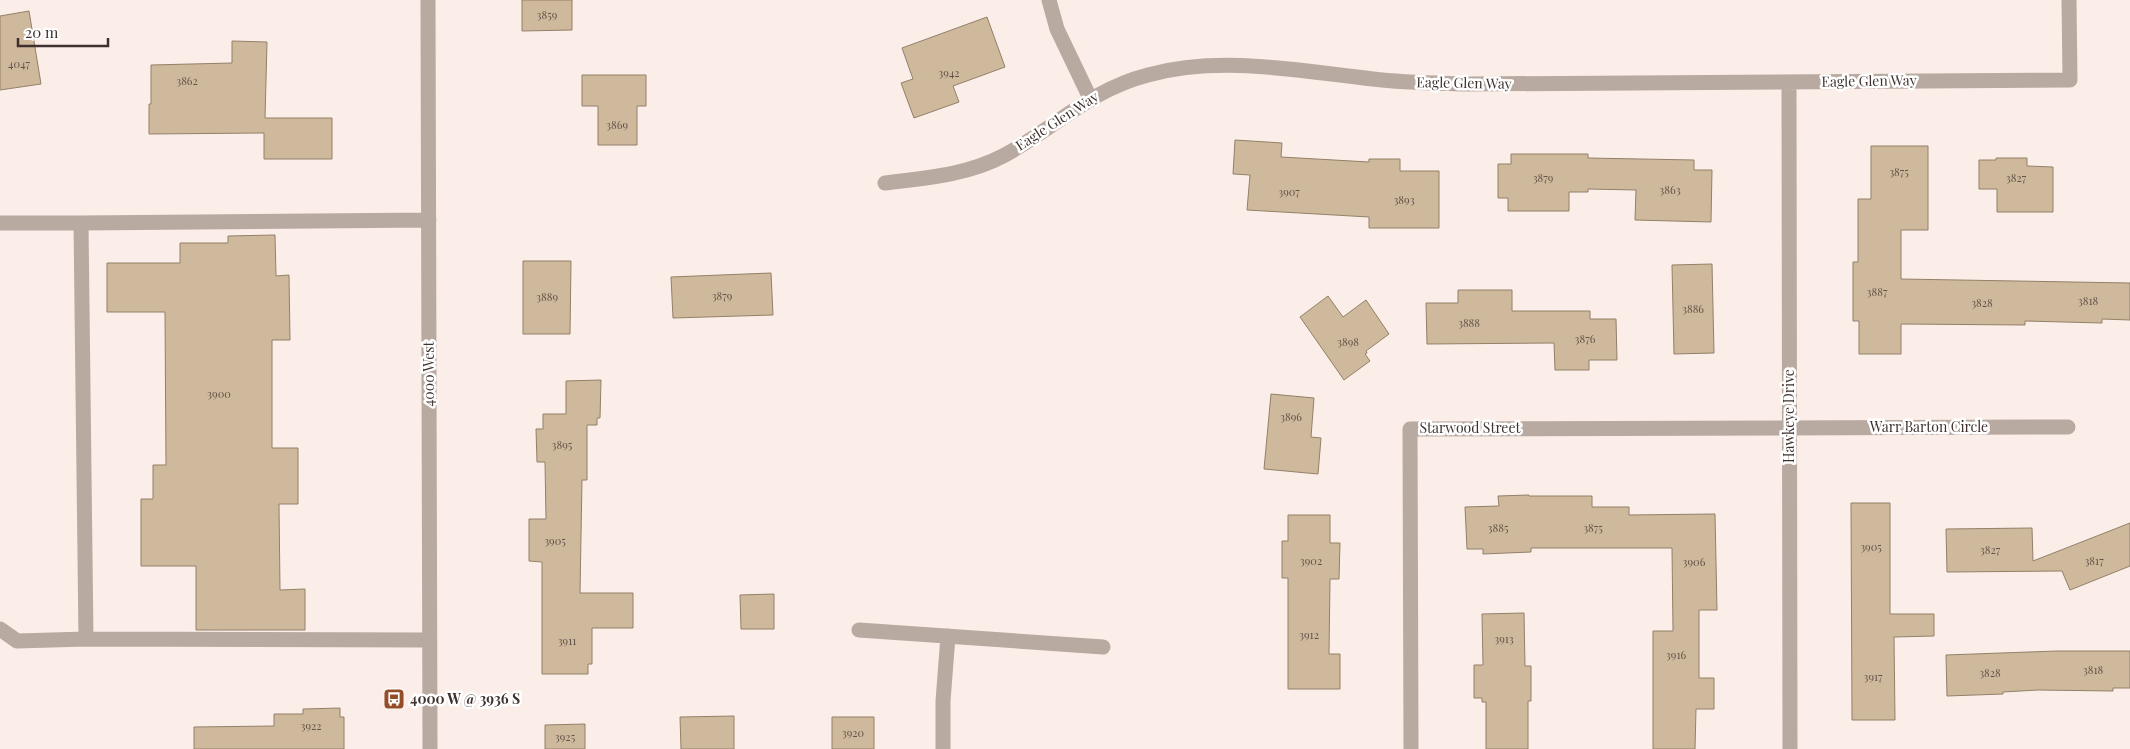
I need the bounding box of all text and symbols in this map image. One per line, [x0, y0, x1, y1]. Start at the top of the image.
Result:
house number: 3859 [537, 7, 558, 22]
scale bar [18, 15, 108, 47]
text: 20 m [25, 22, 59, 42]
house number: 4047 [8, 56, 30, 71]
house number: 3942 [938, 65, 960, 80]
street label: Eagle Glen Way [1821, 70, 1917, 91]
street label: Eagle Glen Way [1416, 72, 1512, 93]
house number: 3862 [176, 73, 198, 88]
street label: Eagle Glen Way [1012, 87, 1102, 155]
house number: 3869 [606, 117, 628, 132]
house number: 3875 [1889, 164, 1909, 179]
house number: 3879 [1533, 170, 1554, 185]
house number: 3827 [2006, 170, 2027, 185]
house number: 3863 [1659, 182, 1681, 197]
house number: 3907 [1278, 184, 1300, 199]
house number: 3893 [1393, 192, 1415, 207]
house number: 3887 [1867, 284, 1888, 299]
house number: 3879 [712, 288, 733, 303]
house number: 3889 [536, 289, 558, 304]
house number: 3818 [2078, 293, 2099, 308]
house number: 3828 [1971, 295, 1993, 310]
house number: 3886 [1682, 301, 1704, 316]
house number: 3888 [1458, 315, 1480, 330]
house number: 3876 [1575, 331, 1596, 346]
house number: 3898 [1337, 334, 1359, 349]
street label: 4000 West [419, 340, 438, 407]
street label: Hawkeye Drive [1779, 369, 1798, 463]
house number: 3900 [207, 386, 231, 401]
house number: 3896 [1280, 409, 1302, 424]
street label: Warr Barton Circle [1869, 417, 1988, 436]
street label: Starwood Street [1420, 418, 1522, 437]
house number: 3895 [552, 437, 573, 452]
house number: 3885 [1488, 520, 1509, 535]
house number: 3875 [1583, 520, 1603, 535]
house number: 3905 [544, 533, 566, 548]
house number: 3905 [1860, 539, 1882, 554]
house number: 3827 [1980, 542, 2001, 557]
house number: 3902 [1300, 553, 1322, 568]
house number: 3817 [2084, 553, 2104, 568]
house number: 3906 [1683, 554, 1706, 569]
house number: 3912 [1299, 627, 1319, 642]
house number: 3913 [1494, 631, 1514, 646]
house number: 3911 [558, 633, 576, 648]
house number: 3916 [1666, 647, 1686, 662]
house number: 3818 [2083, 662, 2104, 677]
house number: 3828 [1979, 665, 2001, 680]
house number: 3917 [1863, 669, 1883, 684]
bus stop icon: 4000 W @ 3936 S [382, 687, 406, 711]
place label: 4000 W @ 3936 S [410, 689, 520, 708]
house number: 3922 [300, 718, 322, 733]
house number: 3920 [842, 725, 865, 740]
house number: 3925 [555, 729, 576, 744]

